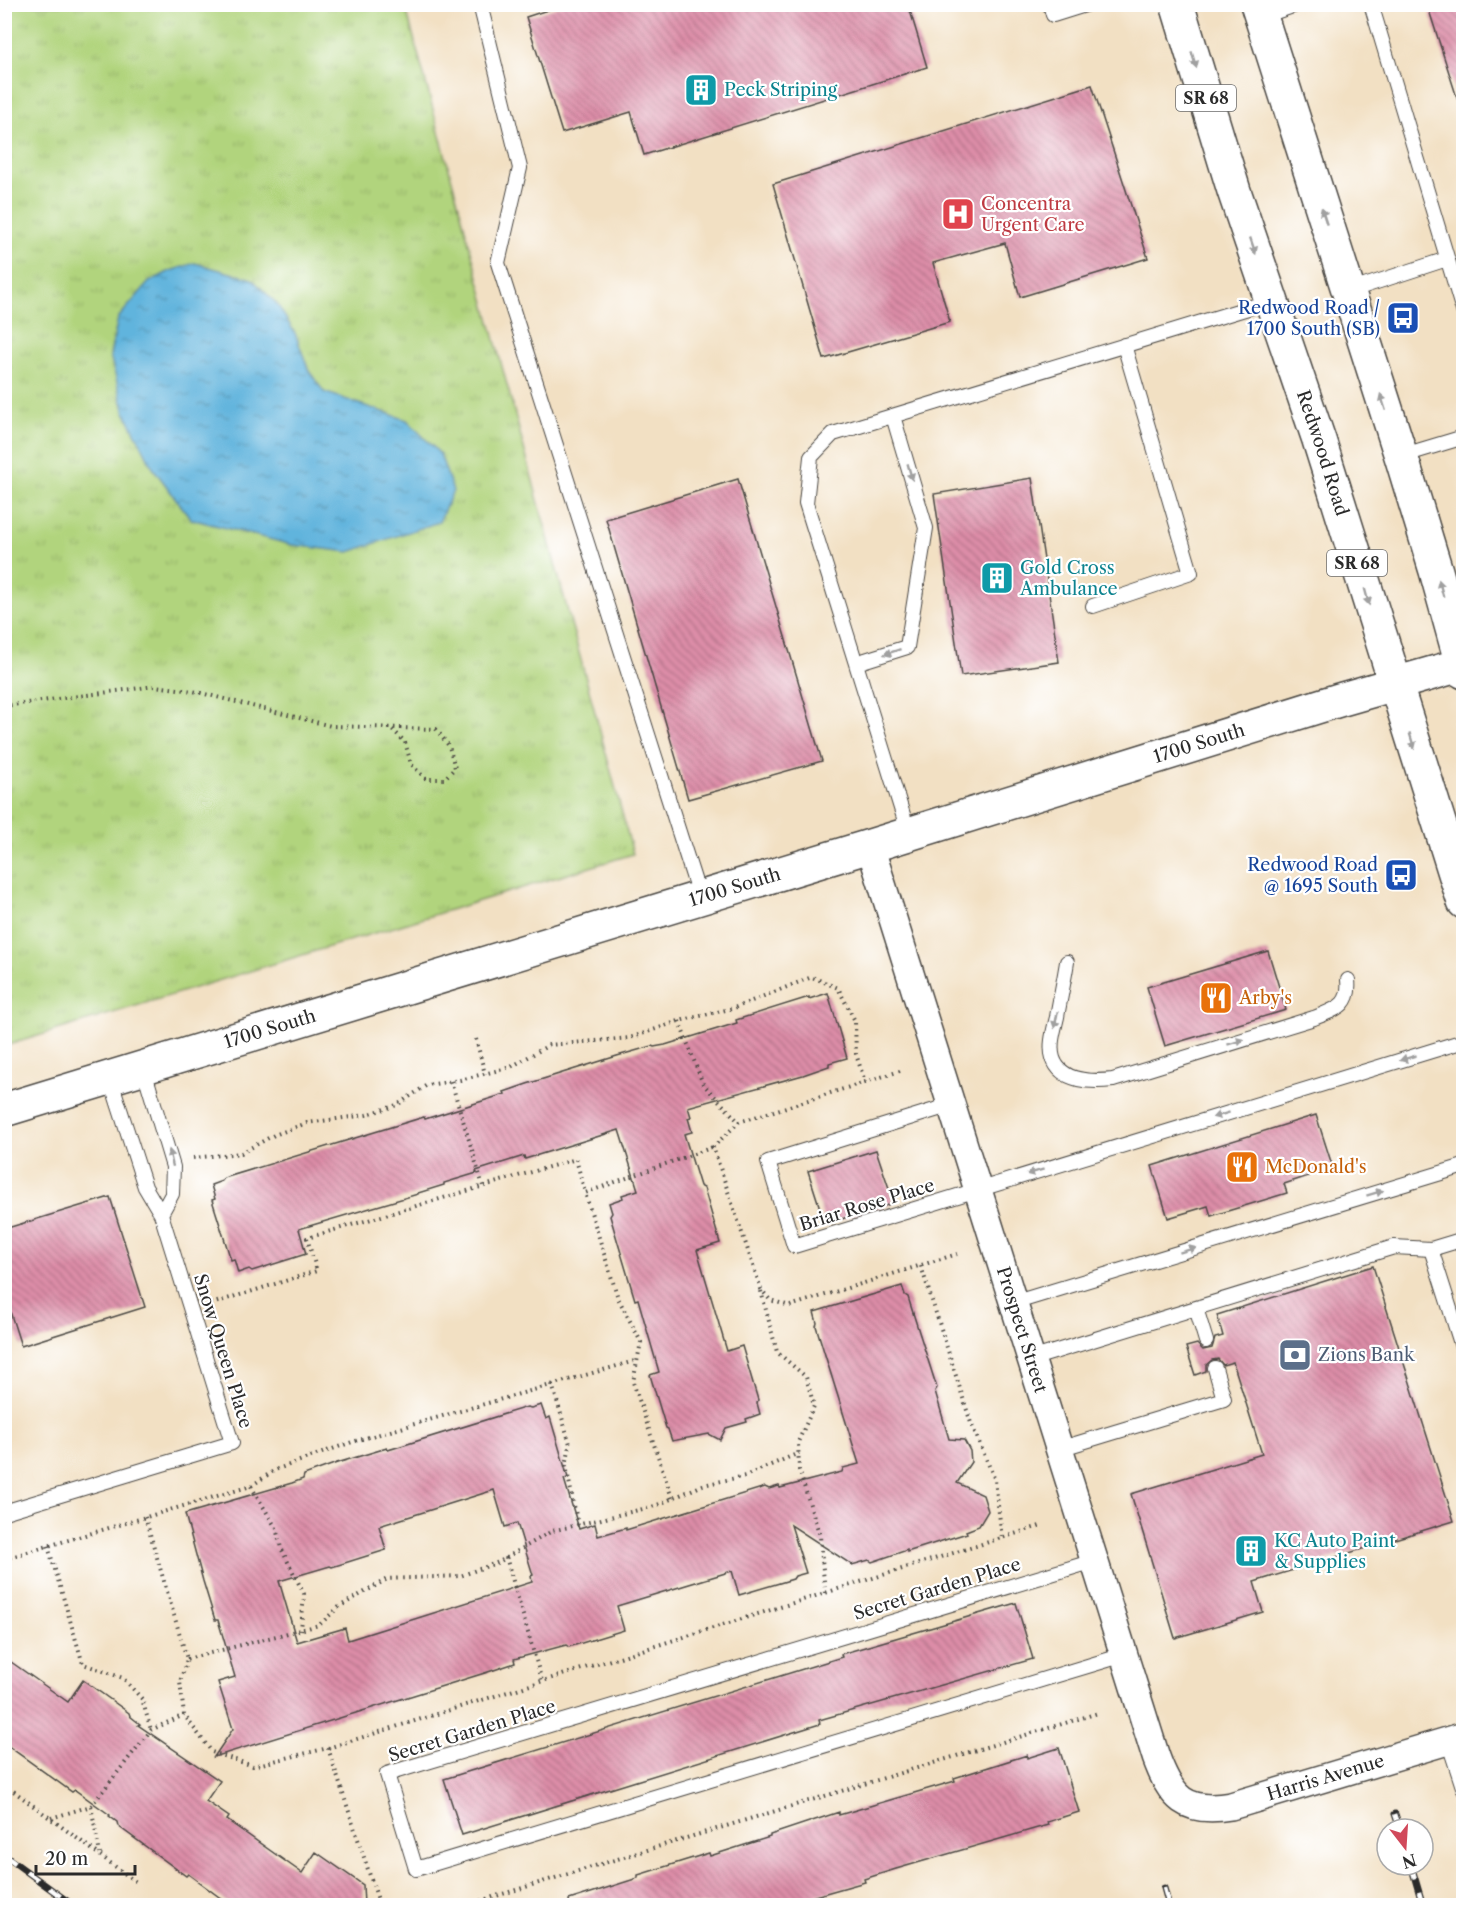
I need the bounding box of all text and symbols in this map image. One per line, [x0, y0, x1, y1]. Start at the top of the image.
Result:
one-way arrow [1190, 51, 1199, 69]
building icon: Peck Striping [683, 72, 719, 108]
place label: Peck Striping [724, 79, 838, 101]
road number: SR 68 [1176, 85, 1236, 111]
place label: Concentra Urgent Care [981, 193, 1085, 236]
hospital icon: Concentra Urgent Care [940, 196, 976, 232]
one-way arrow [1319, 207, 1328, 225]
one-way arrow [1249, 237, 1258, 255]
place label: Redwood Road / 1700 South (SB) [1238, 297, 1380, 340]
bus stop icon: Redwood Road / 1700 South (SB) [1385, 300, 1421, 336]
street label: Redwood Road [1292, 387, 1353, 519]
one-way arrow [1378, 393, 1388, 411]
one-way arrow [906, 463, 915, 481]
road number: SR 68 [1327, 550, 1387, 576]
place label: Gold Cross Ambulance [1019, 557, 1118, 600]
building icon: Gold Cross Ambulance [979, 560, 1015, 596]
one-way arrow [1435, 579, 1445, 597]
one-way arrow [1363, 588, 1372, 606]
one-way arrow [883, 648, 901, 657]
street label: 1700 South [1151, 719, 1248, 768]
one-way arrow [1408, 732, 1418, 750]
place label: Redwood Road @ 1695 South [1247, 854, 1378, 897]
bus stop icon: Redwood Road @ 1695 South [1383, 857, 1419, 893]
street label: 1700 South [686, 863, 783, 912]
restaurant icon: Arby's [1198, 980, 1234, 1016]
place label: Arby's [1238, 987, 1292, 1009]
street label: 1700 South [221, 1005, 318, 1053]
one-way arrow [1051, 1011, 1060, 1030]
one-way arrow [1227, 1037, 1245, 1046]
one-way arrow [1399, 1054, 1417, 1063]
one-way arrow [1212, 1111, 1230, 1120]
one-way arrow [165, 1149, 175, 1167]
restaurant icon: McDonald's [1224, 1149, 1260, 1185]
place label: McDonald's [1265, 1156, 1367, 1178]
one-way arrow [1026, 1168, 1044, 1177]
street label: Briar Rose Place [797, 1174, 937, 1236]
one-way arrow [1366, 1188, 1384, 1197]
one-way arrow [1179, 1245, 1197, 1254]
street label: Prospect Street [992, 1264, 1052, 1396]
street label: Snow Queen Place [189, 1271, 257, 1431]
bank icon: Zions Bank [1277, 1337, 1313, 1373]
place label: Zions Bank [1318, 1344, 1416, 1366]
place label: KC Auto Paint & Supplies [1274, 1530, 1396, 1573]
building icon: KC Auto Paint & Supplies [1233, 1533, 1269, 1569]
street label: Secret Garden Place [851, 1553, 1023, 1625]
street label: Secret Garden Place [386, 1695, 558, 1767]
street label: Harris Avenue [1264, 1750, 1387, 1806]
north arrow [1375, 1817, 1435, 1877]
scale bar [36, 1838, 135, 1876]
text: 20 m [45, 1848, 89, 1870]
text: N [1400, 1850, 1419, 1873]

